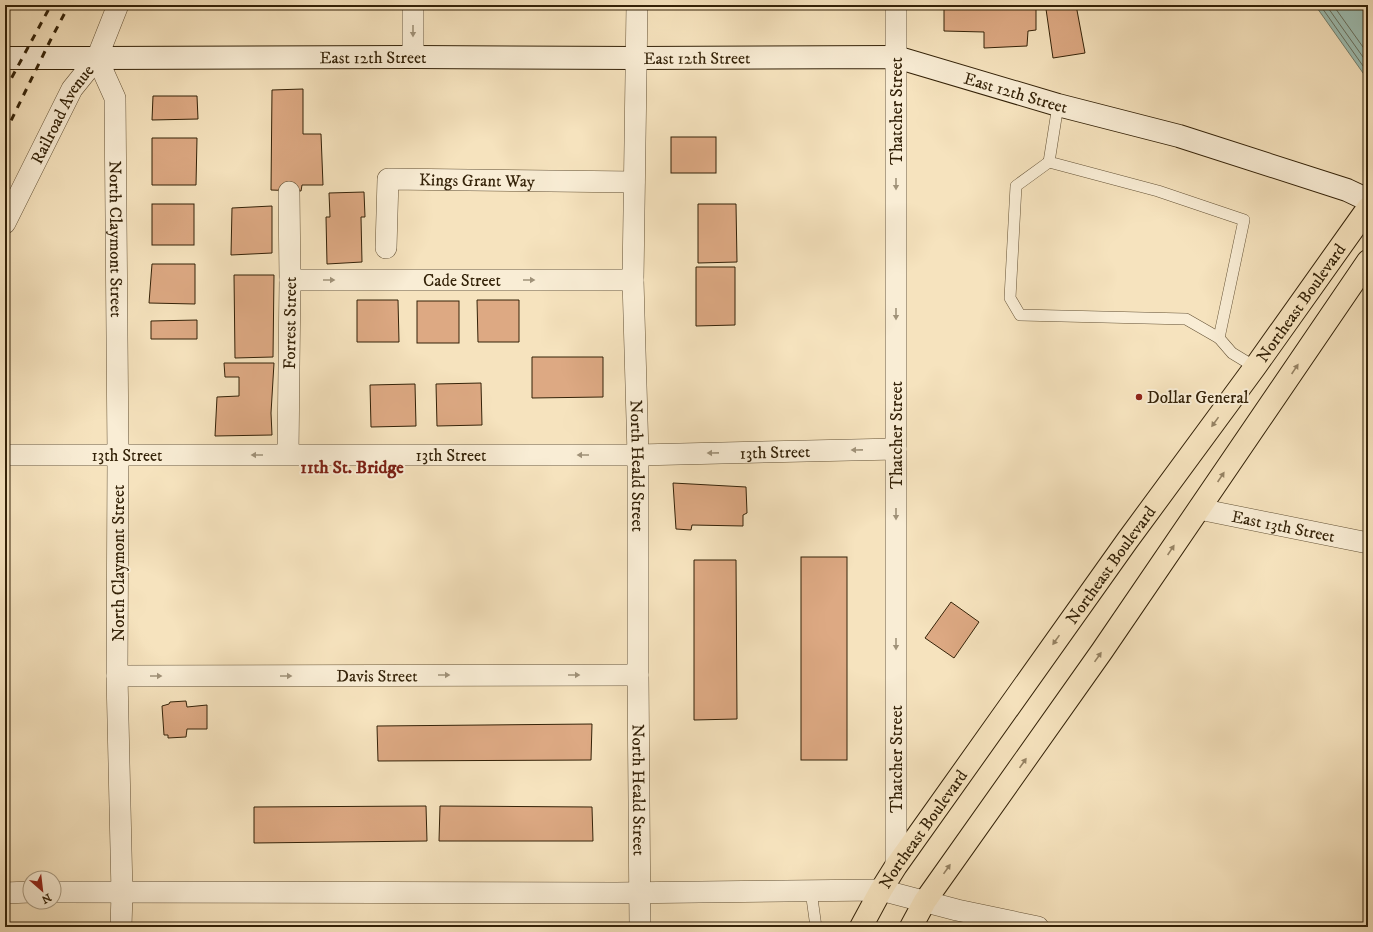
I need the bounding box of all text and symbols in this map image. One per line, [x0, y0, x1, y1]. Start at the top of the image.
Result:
one-way arrow [410, 25, 416, 38]
street label: East 12th Street [319, 47, 427, 69]
street label: East 12th Street [643, 48, 751, 70]
street label: Thatcher Street [886, 57, 908, 165]
street label: Railroad Avenue [26, 60, 99, 168]
street label: East 12th Street [961, 68, 1070, 119]
street label: North Claymont Street [104, 161, 127, 318]
street label: Kings Grant Way [419, 169, 536, 193]
one-way arrow [893, 178, 899, 191]
street label: Northeast Boulevard [1252, 239, 1351, 367]
street label: Cade Street [423, 270, 502, 292]
street label: Forrest Street [279, 276, 302, 370]
one-way arrow [323, 277, 336, 283]
one-way arrow [523, 277, 536, 283]
one-way arrow [893, 308, 899, 321]
one-way arrow [1291, 364, 1299, 374]
street label: Thatcher Street [886, 381, 908, 489]
place label: Dollar General [1147, 387, 1249, 409]
marker: Dollar General [1134, 392, 1144, 402]
street label: North Heald Street [624, 400, 648, 532]
one-way arrow [1210, 416, 1219, 427]
street label: 13th Street [739, 441, 811, 465]
street label: 13th Street [92, 445, 163, 467]
street label: 13th Street [416, 445, 487, 467]
one-way arrow [850, 447, 863, 453]
one-way arrow [706, 450, 719, 456]
one-way arrow [250, 452, 263, 458]
one-way arrow [576, 452, 589, 458]
district label: 11th St. Bridge [300, 457, 404, 479]
one-way arrow [1217, 471, 1225, 482]
street label: North Claymont Street [108, 484, 130, 641]
street label: Northeast Boulevard [1061, 502, 1161, 629]
street label: East 13th Street [1229, 506, 1337, 548]
one-way arrow [893, 508, 899, 521]
one-way arrow [1167, 545, 1175, 555]
one-way arrow [1052, 635, 1060, 646]
one-way arrow [893, 638, 899, 651]
one-way arrow [1094, 652, 1102, 663]
street label: Davis Street [336, 665, 418, 688]
one-way arrow [280, 672, 292, 679]
one-way arrow [438, 672, 451, 678]
one-way arrow [568, 672, 581, 678]
one-way arrow [150, 673, 163, 679]
street label: Thatcher Street [886, 705, 908, 813]
street label: North Heald Street [626, 724, 649, 857]
one-way arrow [1018, 758, 1027, 769]
street label: Northeast Boulevard [875, 765, 973, 893]
one-way arrow [943, 864, 951, 875]
north arrow [22, 870, 62, 910]
text: N [39, 890, 53, 906]

